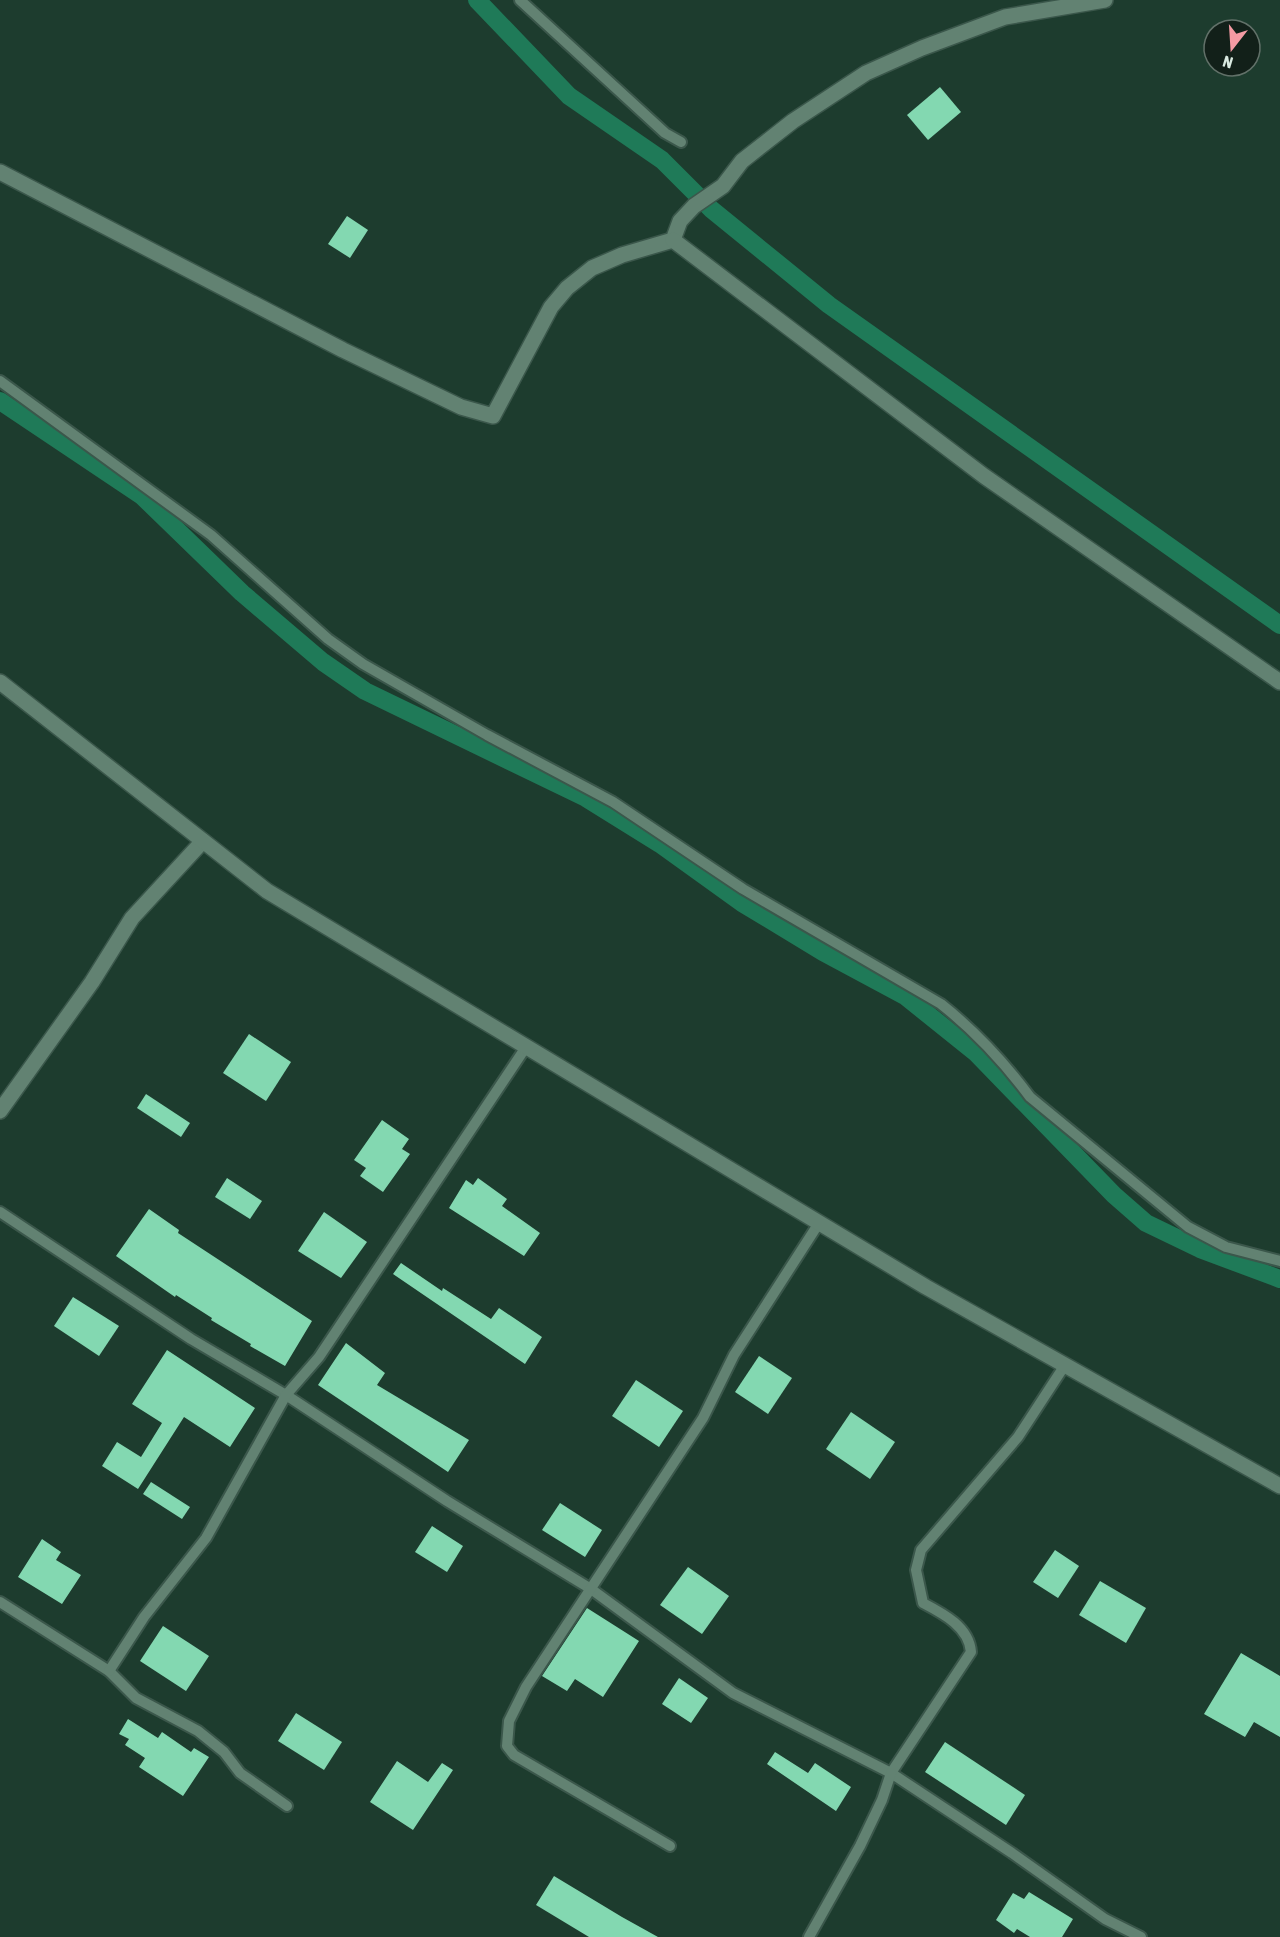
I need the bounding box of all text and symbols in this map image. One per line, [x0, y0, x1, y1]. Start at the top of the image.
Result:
north arrow [1202, 18, 1262, 78]
text: N [1220, 52, 1235, 72]

